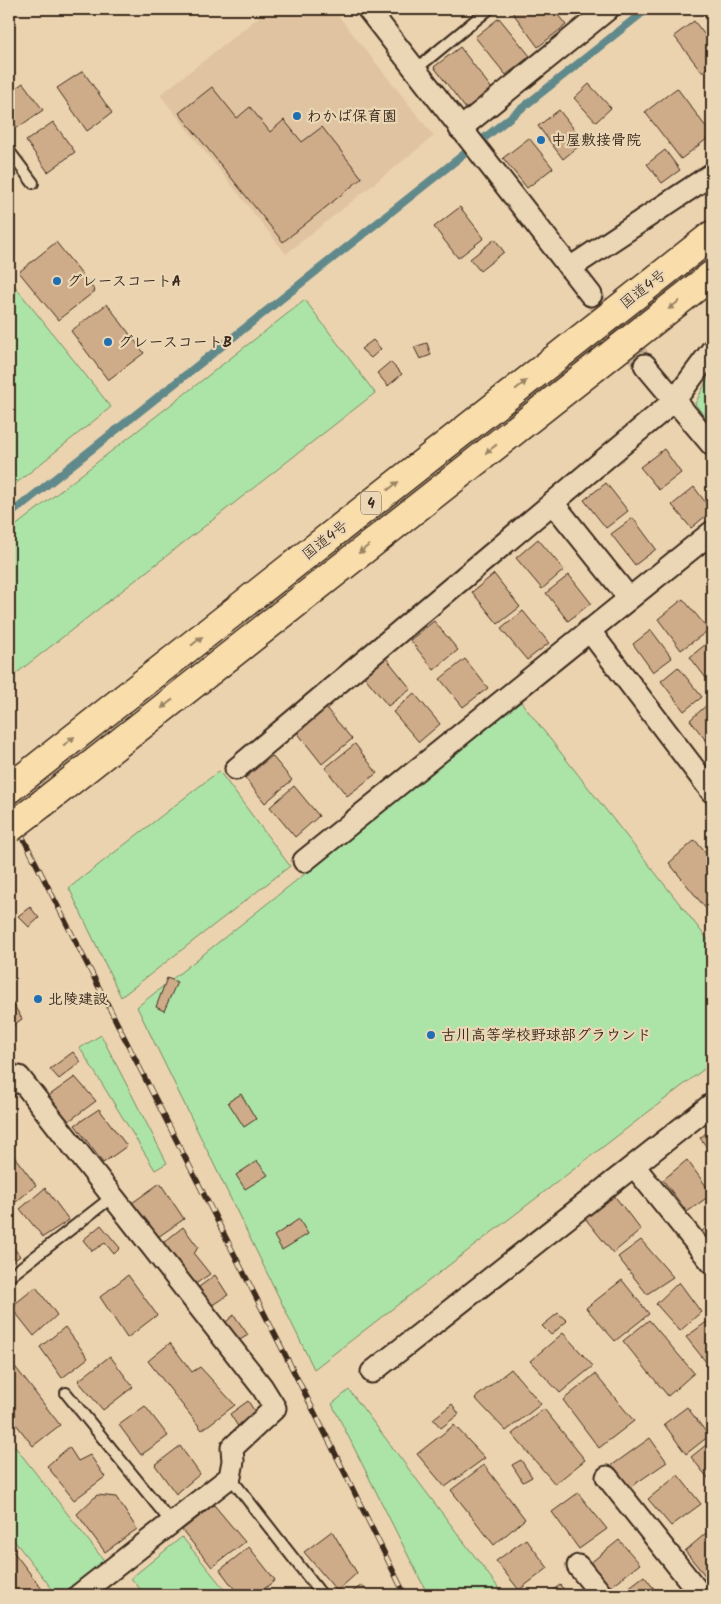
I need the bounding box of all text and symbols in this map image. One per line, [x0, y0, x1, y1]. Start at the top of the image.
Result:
place label: わかば保育園 [307, 105, 397, 129]
marker: わかば保育園 [291, 110, 303, 122]
place label: 中屋敷接骨院 [551, 129, 641, 153]
marker: 中屋敷接骨院 [535, 134, 547, 146]
street label: 国道4号 [615, 264, 672, 316]
place label: グレースコートA [67, 270, 181, 294]
marker: グレースコートA [51, 275, 63, 287]
one-way arrow [668, 299, 681, 310]
place label: グレースコートB [118, 331, 232, 355]
marker: グレースコートB [102, 336, 114, 348]
one-way arrow [514, 380, 527, 391]
one-way arrow [485, 443, 498, 454]
one-way arrow [386, 481, 400, 491]
road number: 4 [361, 492, 381, 514]
street label: 国道4号 [297, 515, 354, 567]
one-way arrow [358, 544, 371, 555]
one-way arrow [190, 635, 203, 646]
one-way arrow [161, 699, 174, 710]
one-way arrow [62, 736, 75, 747]
place label: 北陵建設 [48, 988, 108, 1012]
marker: 北陵建設 [32, 993, 44, 1005]
place label: 古川高等学校野球部グラウンド [441, 1024, 651, 1048]
marker: 古川高等学校野球部グラウンド [425, 1029, 437, 1041]

